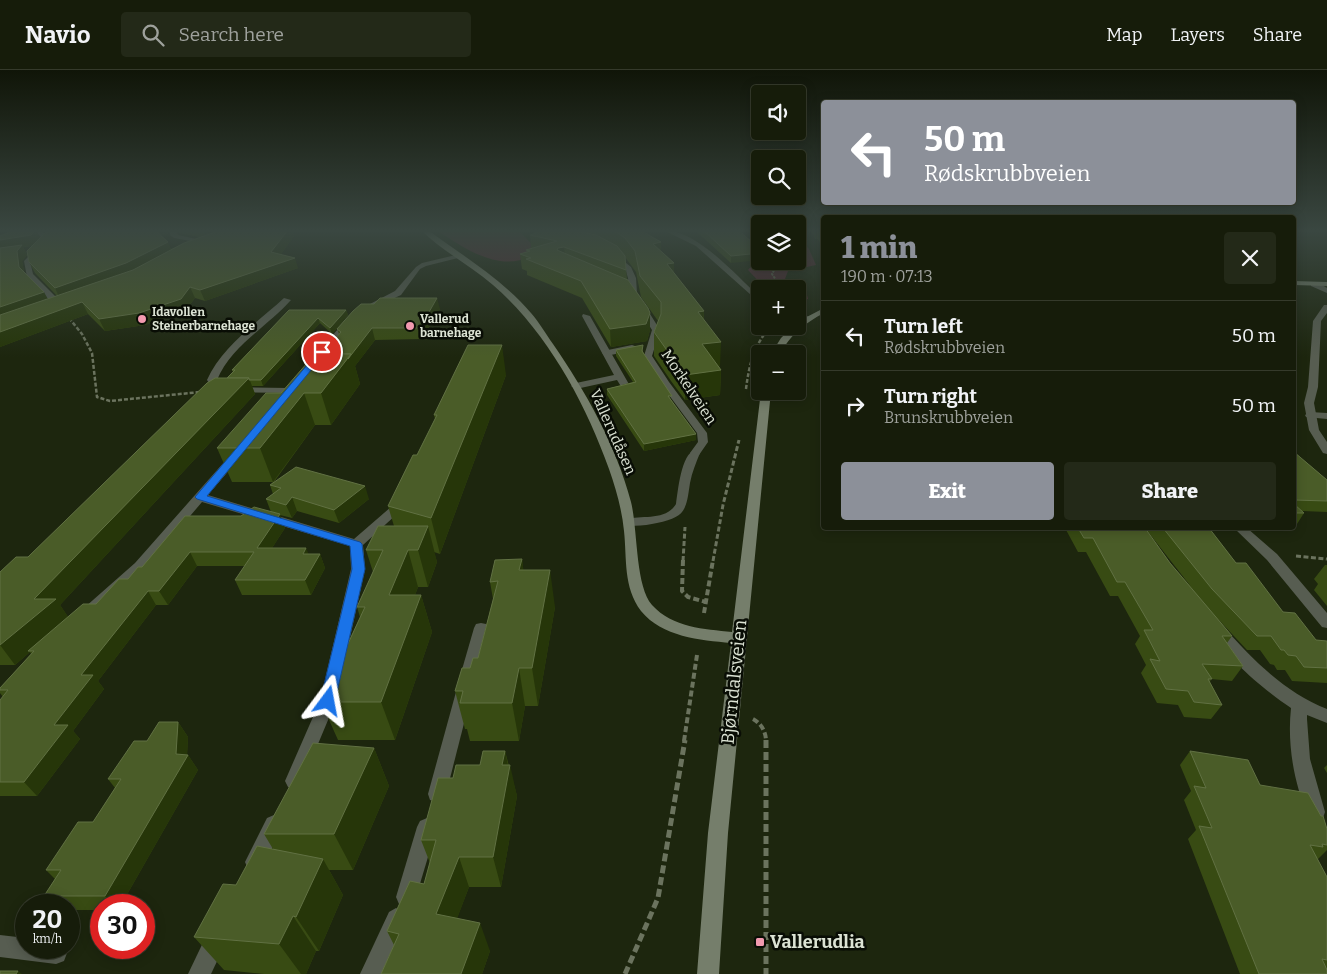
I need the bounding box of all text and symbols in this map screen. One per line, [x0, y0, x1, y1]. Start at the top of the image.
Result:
search box [121, 12, 471, 57]
text: Navio [25, 21, 91, 49]
icon: search [139, 21, 167, 49]
text: Search here [179, 23, 284, 46]
text: Map [1106, 24, 1142, 46]
text: Layers [1170, 24, 1225, 46]
text: Share [1253, 24, 1302, 46]
map controls [751, 85, 806, 400]
button: sound [751, 85, 806, 140]
text: 50 m [924, 118, 1005, 160]
icon: left [841, 120, 906, 185]
button: search [751, 150, 806, 205]
text: Rødskrubbveien [924, 160, 1090, 187]
button: layers [751, 215, 806, 270]
text: 1 min [841, 230, 917, 266]
button: close [1224, 232, 1276, 284]
text: 190 m · 07:13 [841, 267, 933, 286]
button: + [751, 280, 806, 335]
place label: Idavollen Steinerbarnehage [152, 305, 256, 333]
place label: Vallerud barnehage [420, 312, 482, 340]
marker: Idavollen Steinerbarnehage [136, 313, 148, 325]
text: Turn left [884, 315, 963, 338]
marker: Vallerud barnehage [404, 320, 416, 332]
icon: left [841, 322, 869, 350]
text: 50 m [1232, 324, 1276, 347]
pin [301, 331, 343, 373]
icon: arrive [308, 338, 336, 366]
text: Rødskrubbveien [884, 338, 1005, 357]
button: − [751, 345, 806, 400]
street label: Morkelveien [657, 346, 721, 428]
text: Turn right [884, 385, 977, 408]
street label: Vallerudåsen [586, 386, 640, 478]
icon: right [841, 392, 869, 420]
text: 50 m [1232, 394, 1276, 417]
text: Brunskrubbveien [884, 408, 1013, 427]
button: Exit [841, 462, 1054, 520]
button: Share [1064, 462, 1276, 520]
street label: Bjørndalsveien [717, 618, 752, 745]
position arrow [301, 674, 353, 726]
speed limit sign: 30 [90, 894, 155, 959]
text: 20 [33, 905, 62, 935]
place label: Vallerudlia [770, 931, 865, 953]
text: km/h [33, 932, 62, 946]
marker: Vallerudlia [754, 936, 766, 948]

